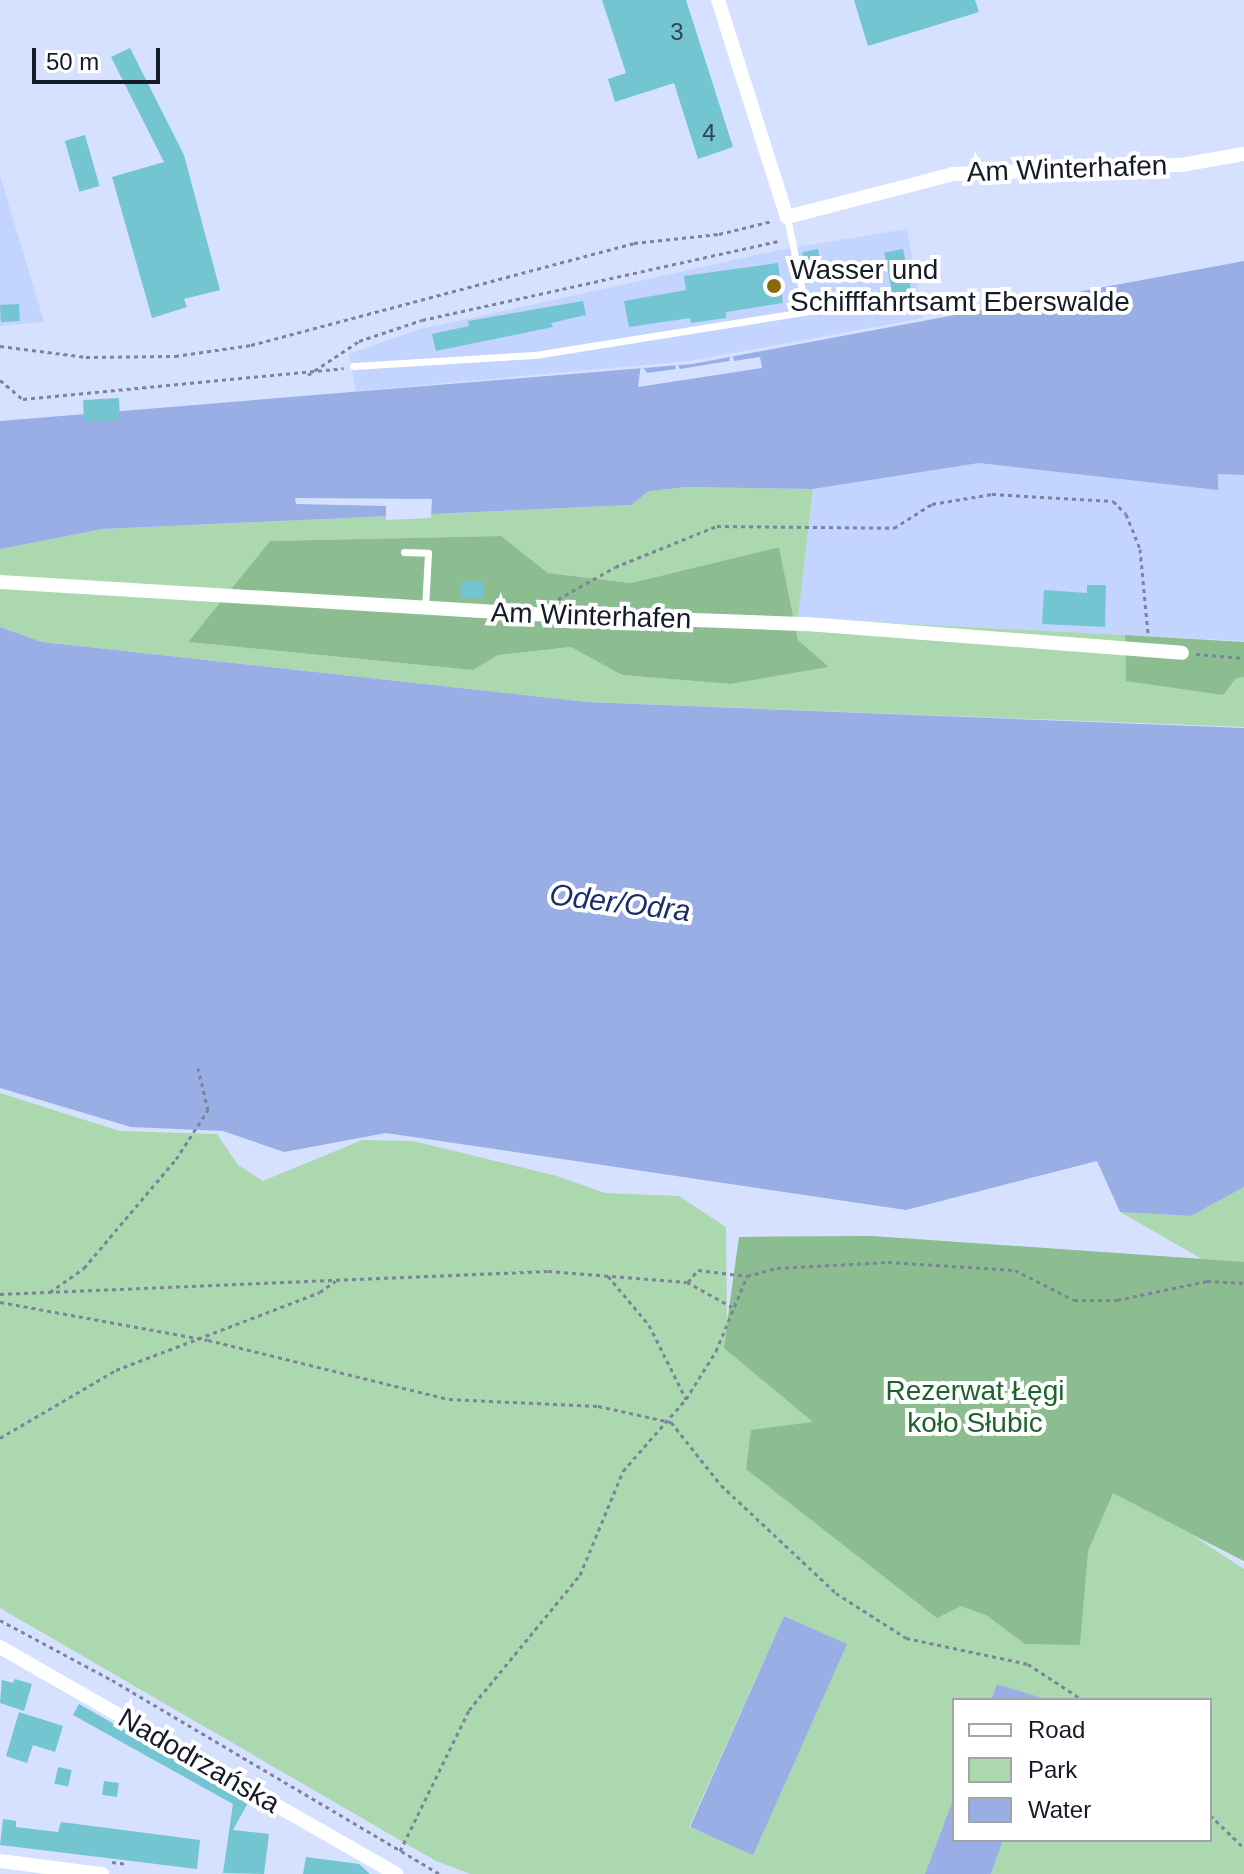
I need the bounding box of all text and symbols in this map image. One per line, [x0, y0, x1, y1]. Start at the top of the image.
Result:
house number: 3 [670, 18, 684, 46]
scale bar [36, 32, 164, 82]
text: 50 m [46, 48, 99, 75]
house number: 4 [702, 119, 716, 147]
street label: Am Winterhafen [966, 149, 1168, 189]
place label: Wasser und Schifffahrtsamt Eberswalde [790, 253, 1130, 319]
marker: Wasser und Schifffahrtsamt Eberswalde [765, 277, 783, 295]
street label: Am Winterhafen [490, 596, 692, 636]
water label: Oder/Odra [547, 876, 693, 930]
park label: Rezerwat Łęgi koło Słubic [886, 1374, 1064, 1440]
legend [952, 1698, 1212, 1842]
street label: Nadodrzańska [112, 1701, 286, 1821]
text: Road [1028, 1716, 1085, 1743]
text: Park [1028, 1756, 1077, 1783]
text: Water [1028, 1796, 1091, 1823]

